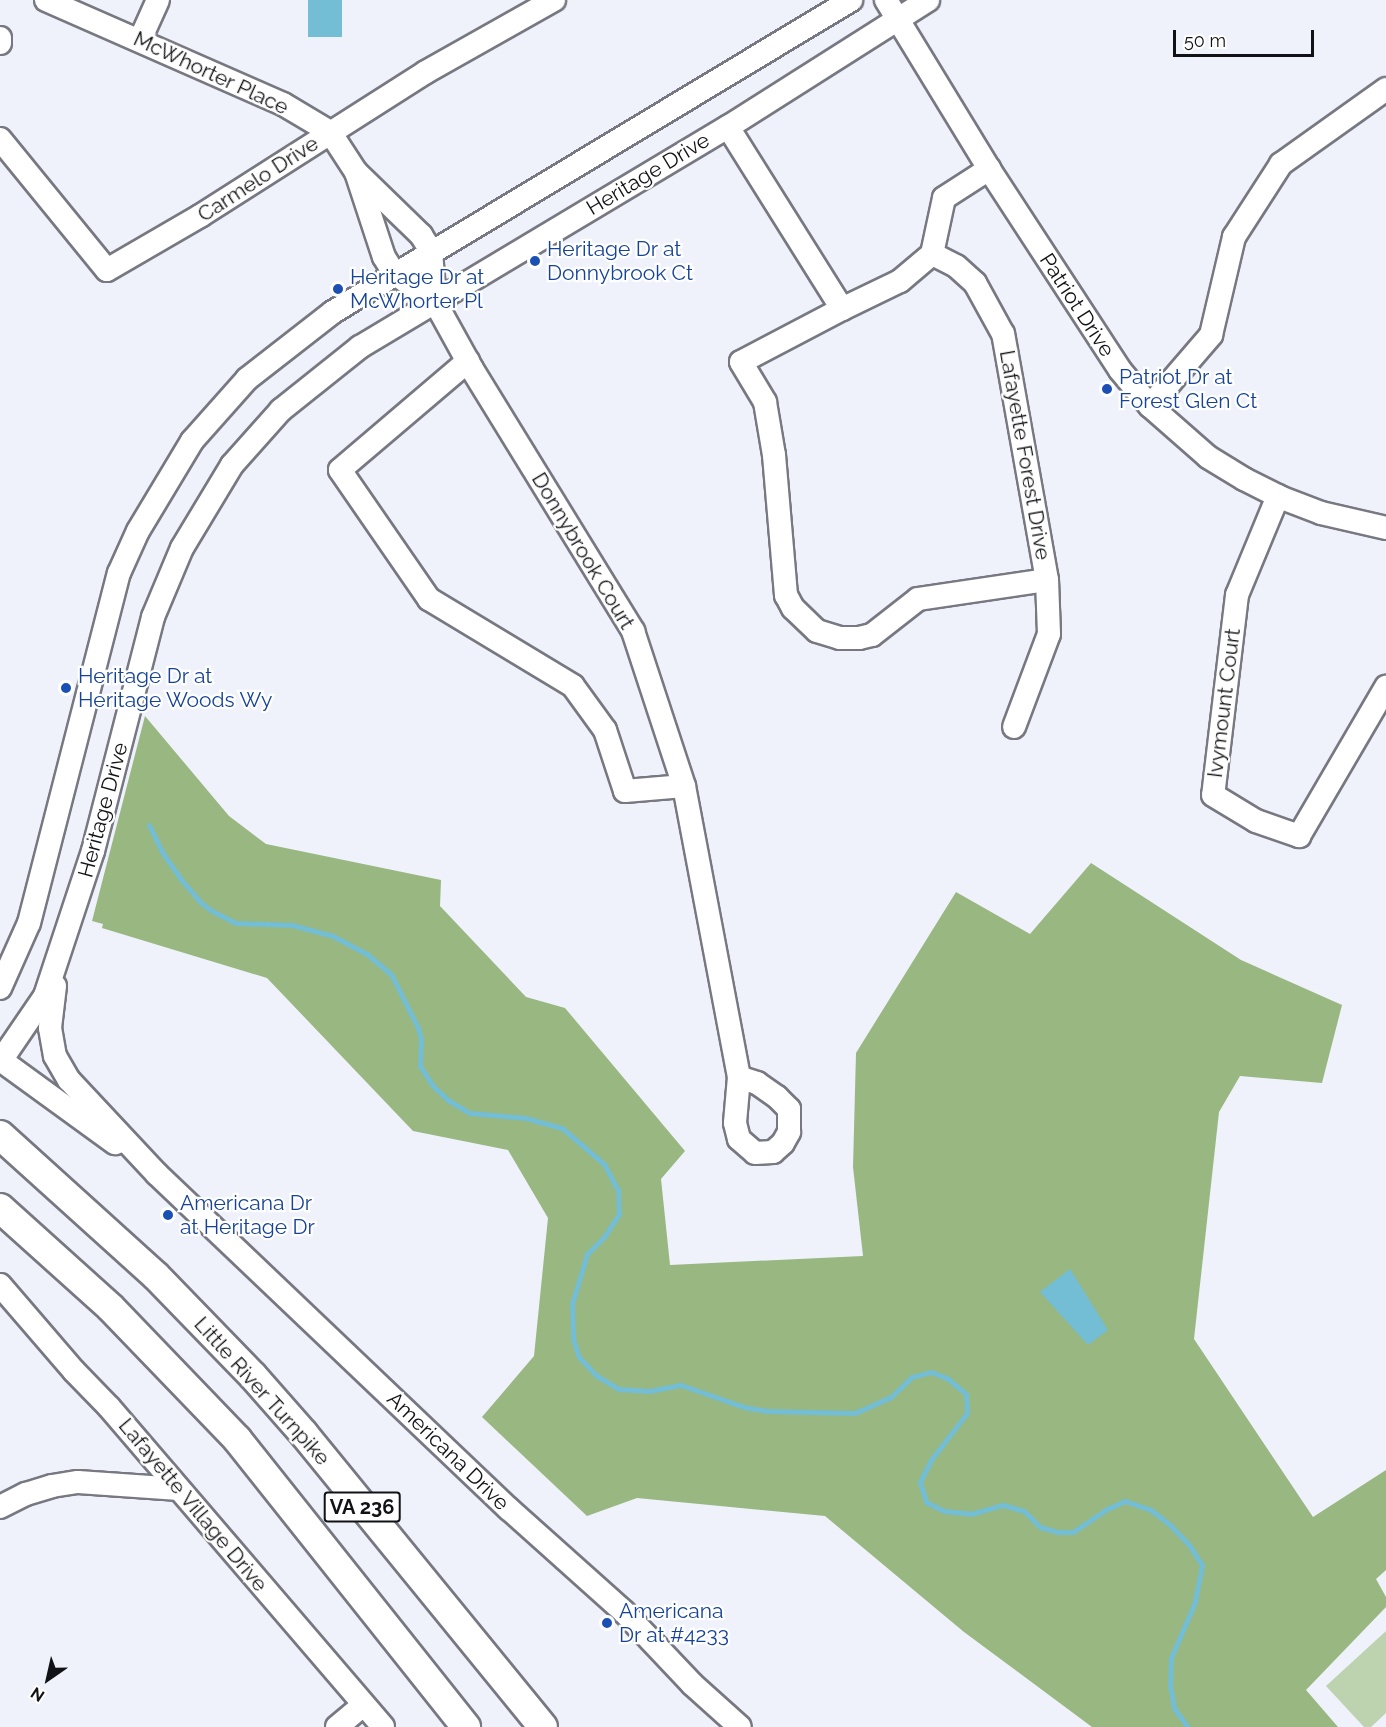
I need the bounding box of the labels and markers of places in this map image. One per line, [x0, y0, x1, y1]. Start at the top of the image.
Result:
place label: Heritage Dr at Donnybrook Ct [547, 236, 693, 286]
marker: Heritage Dr at Donnybrook Ct [528, 254, 542, 268]
place label: Heritage Dr at McWhorter Pl [350, 264, 485, 314]
marker: Heritage Dr at McWhorter Pl [331, 282, 345, 296]
place label: Patriot Dr at Forest Glen Ct [1119, 364, 1257, 414]
marker: Patriot Dr at Forest Glen Ct [1100, 382, 1114, 396]
place label: Heritage Dr at Heritage Woods Wy [78, 663, 274, 713]
marker: Heritage Dr at Heritage Woods Wy [59, 681, 73, 695]
place label: Americana Dr at Heritage Dr [180, 1190, 315, 1240]
marker: Americana Dr at Heritage Dr [161, 1208, 175, 1222]
place label: Americana Dr at #4233 [619, 1598, 729, 1648]
marker: Americana Dr at #4233 [600, 1616, 614, 1630]

